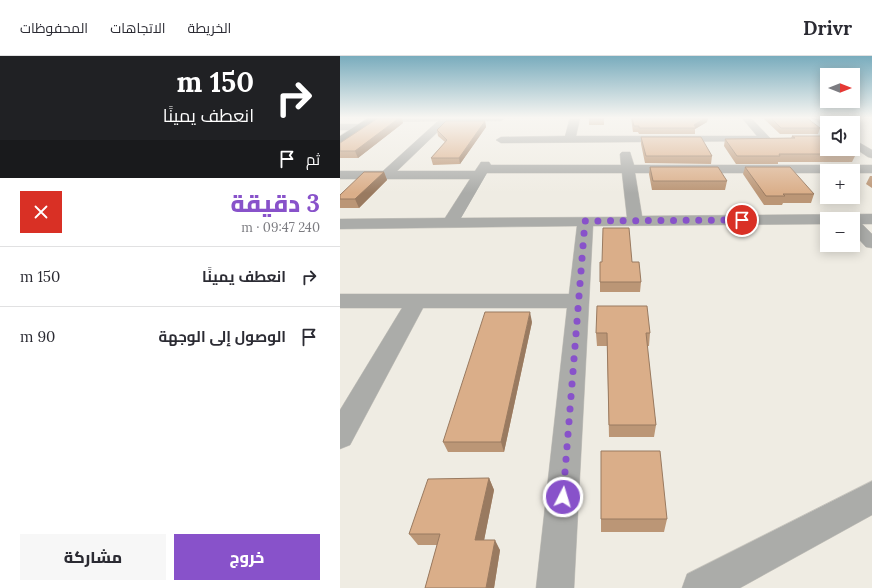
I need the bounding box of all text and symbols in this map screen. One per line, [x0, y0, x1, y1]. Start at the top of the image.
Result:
text: Drivr [803, 16, 852, 40]
text: المحفوظات [20, 19, 88, 37]
text: الاتجاهات [110, 19, 166, 37]
text: الخريطة [188, 19, 231, 37]
text: 150 m [177, 64, 254, 100]
north arrow [820, 68, 860, 108]
map controls [820, 68, 860, 252]
icon: right [268, 72, 320, 124]
text: انعطف يمينًا [163, 104, 254, 127]
button: sound [820, 116, 860, 156]
icon: arrive [276, 148, 298, 170]
text: ثم [306, 150, 320, 169]
button: + [820, 164, 860, 204]
text: 3 دقيقة [231, 188, 320, 219]
button: close [20, 191, 62, 233]
pin [725, 203, 759, 237]
icon: arrive [731, 209, 753, 231]
button: − [820, 212, 860, 252]
text: 240 m · 09:47 [241, 219, 320, 236]
icon: right [298, 266, 320, 288]
text: 150 m [20, 267, 60, 286]
text: انعطف يمينًا [202, 267, 286, 286]
icon: arrive [298, 326, 320, 348]
text: 90 m [20, 327, 55, 346]
text: الوصول إلى الوجهة [159, 327, 286, 346]
position arrow [542, 476, 584, 518]
button: مشاركة [20, 534, 166, 580]
button: خروج [174, 534, 320, 580]

